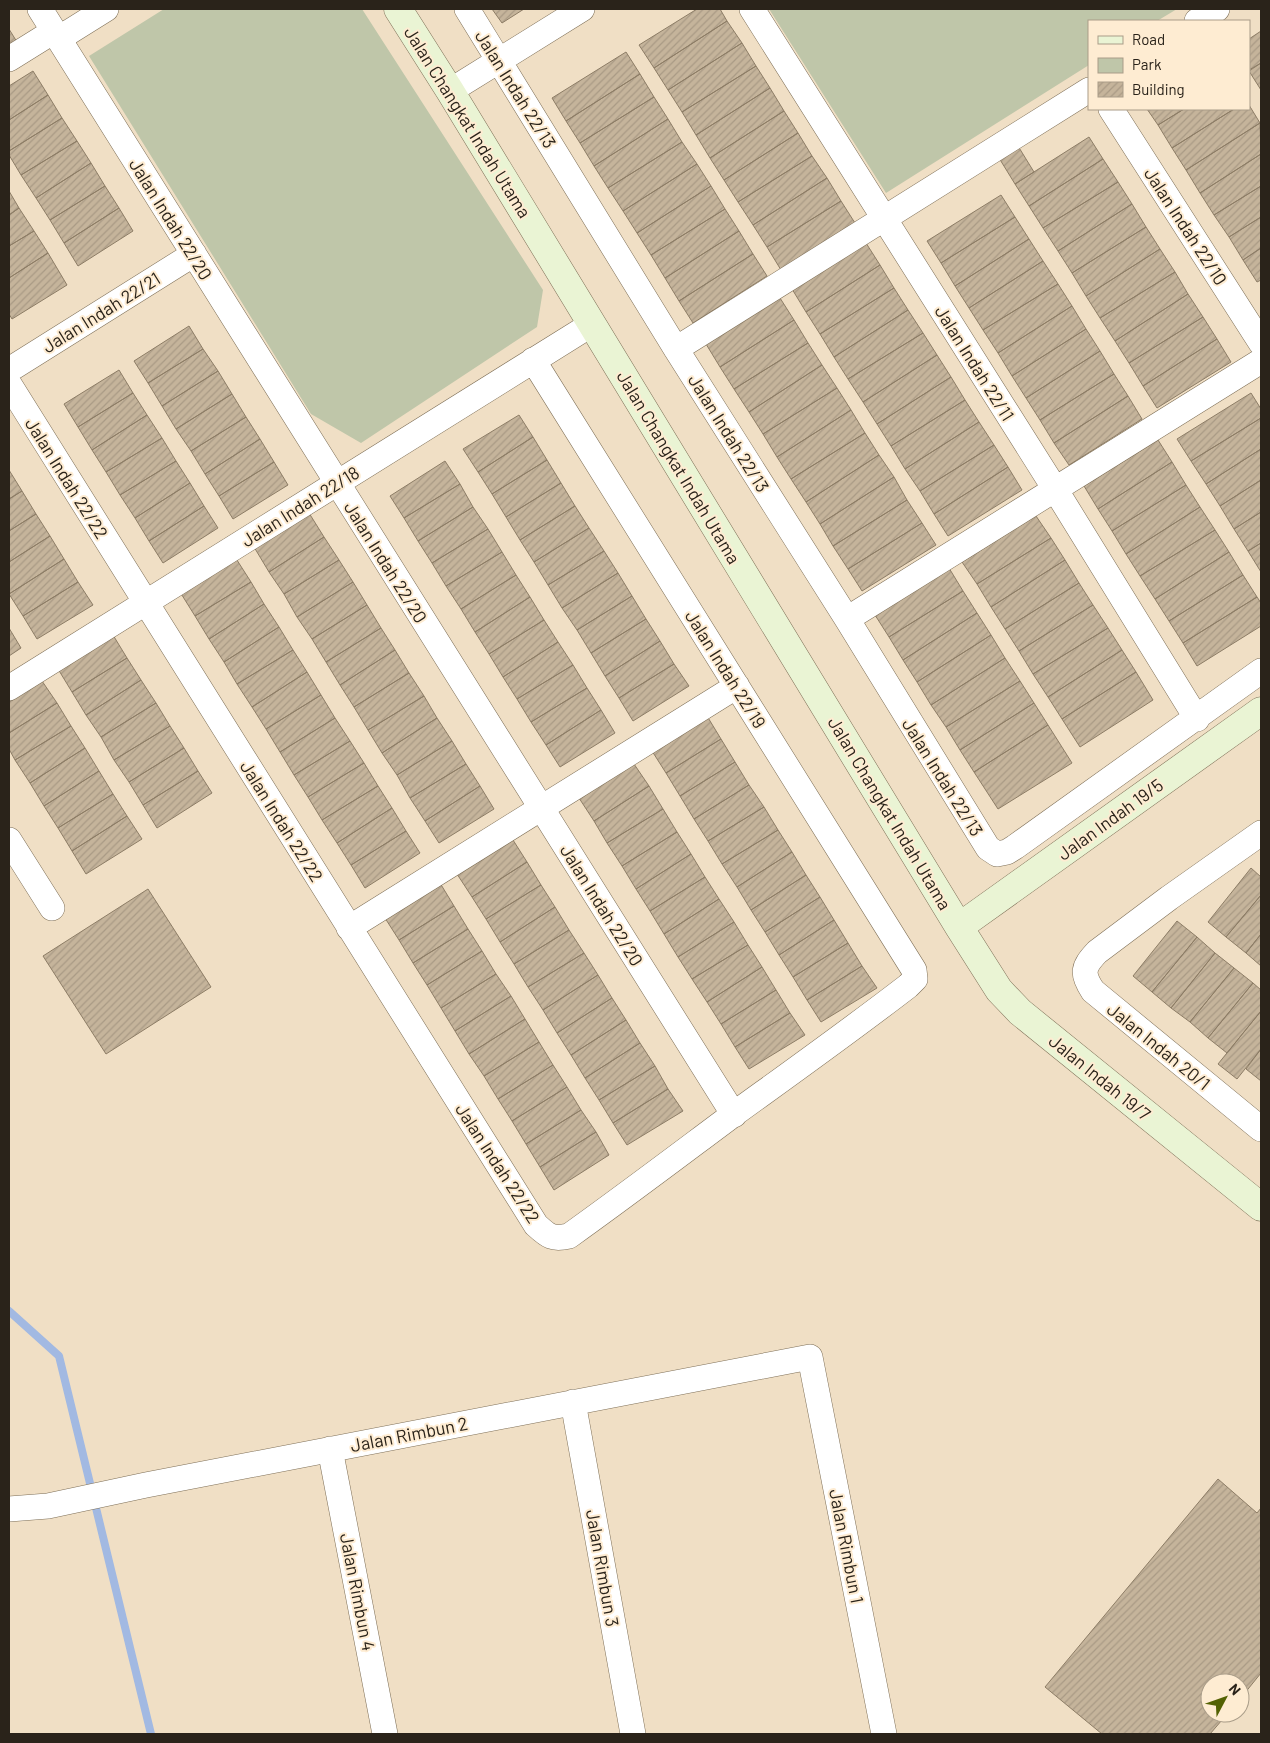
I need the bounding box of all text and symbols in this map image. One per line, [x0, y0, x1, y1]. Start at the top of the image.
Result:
legend [1088, 20, 1250, 110]
street label: Jalan Changkat Indah Utama [400, 22, 536, 222]
street label: Jalan Indah 22/13 [471, 26, 561, 152]
text: Road [1132, 30, 1165, 48]
text: Park [1132, 55, 1162, 73]
text: Building [1132, 80, 1185, 98]
street label: Jalan Indah 22/20 [125, 154, 217, 284]
street label: Jalan Indah 22/10 [1140, 163, 1232, 289]
street label: Jalan Indah 22/21 [38, 267, 164, 357]
street label: Jalan Indah 22/11 [931, 301, 1019, 425]
street label: Jalan Changkat Indah Utama [613, 366, 745, 568]
street label: Jalan Indah 22/13 [684, 370, 774, 496]
street label: Jalan Indah 22/22 [21, 413, 113, 543]
street label: Jalan Indah 22/18 [237, 461, 363, 551]
street label: Jalan Indah 22/20 [340, 497, 432, 627]
street label: Jalan Indah 22/19 [681, 606, 771, 732]
street label: Jalan Changkat Indah Utama [824, 712, 956, 914]
street label: Jalan Indah 22/13 [898, 714, 988, 840]
street label: Jalan Indah 22/22 [236, 756, 328, 886]
street label: Jalan Indah 19/5 [1053, 773, 1167, 865]
street label: Jalan Indah 22/20 [556, 840, 648, 970]
street label: Jalan Indah 20/1 [1103, 998, 1215, 1094]
street label: Jalan Indah 19/7 [1045, 1029, 1156, 1125]
street label: Jalan Indah 22/22 [451, 1099, 545, 1227]
street label: Jalan Rimbun 2 [348, 1412, 470, 1456]
street label: Jalan Rimbun 1 [825, 1487, 869, 1605]
street label: Jalan Rimbun 3 [582, 1508, 624, 1628]
street label: Jalan Rimbun 4 [336, 1531, 380, 1653]
north arrow [1200, 1673, 1250, 1723]
text: N [1226, 1680, 1245, 1698]

